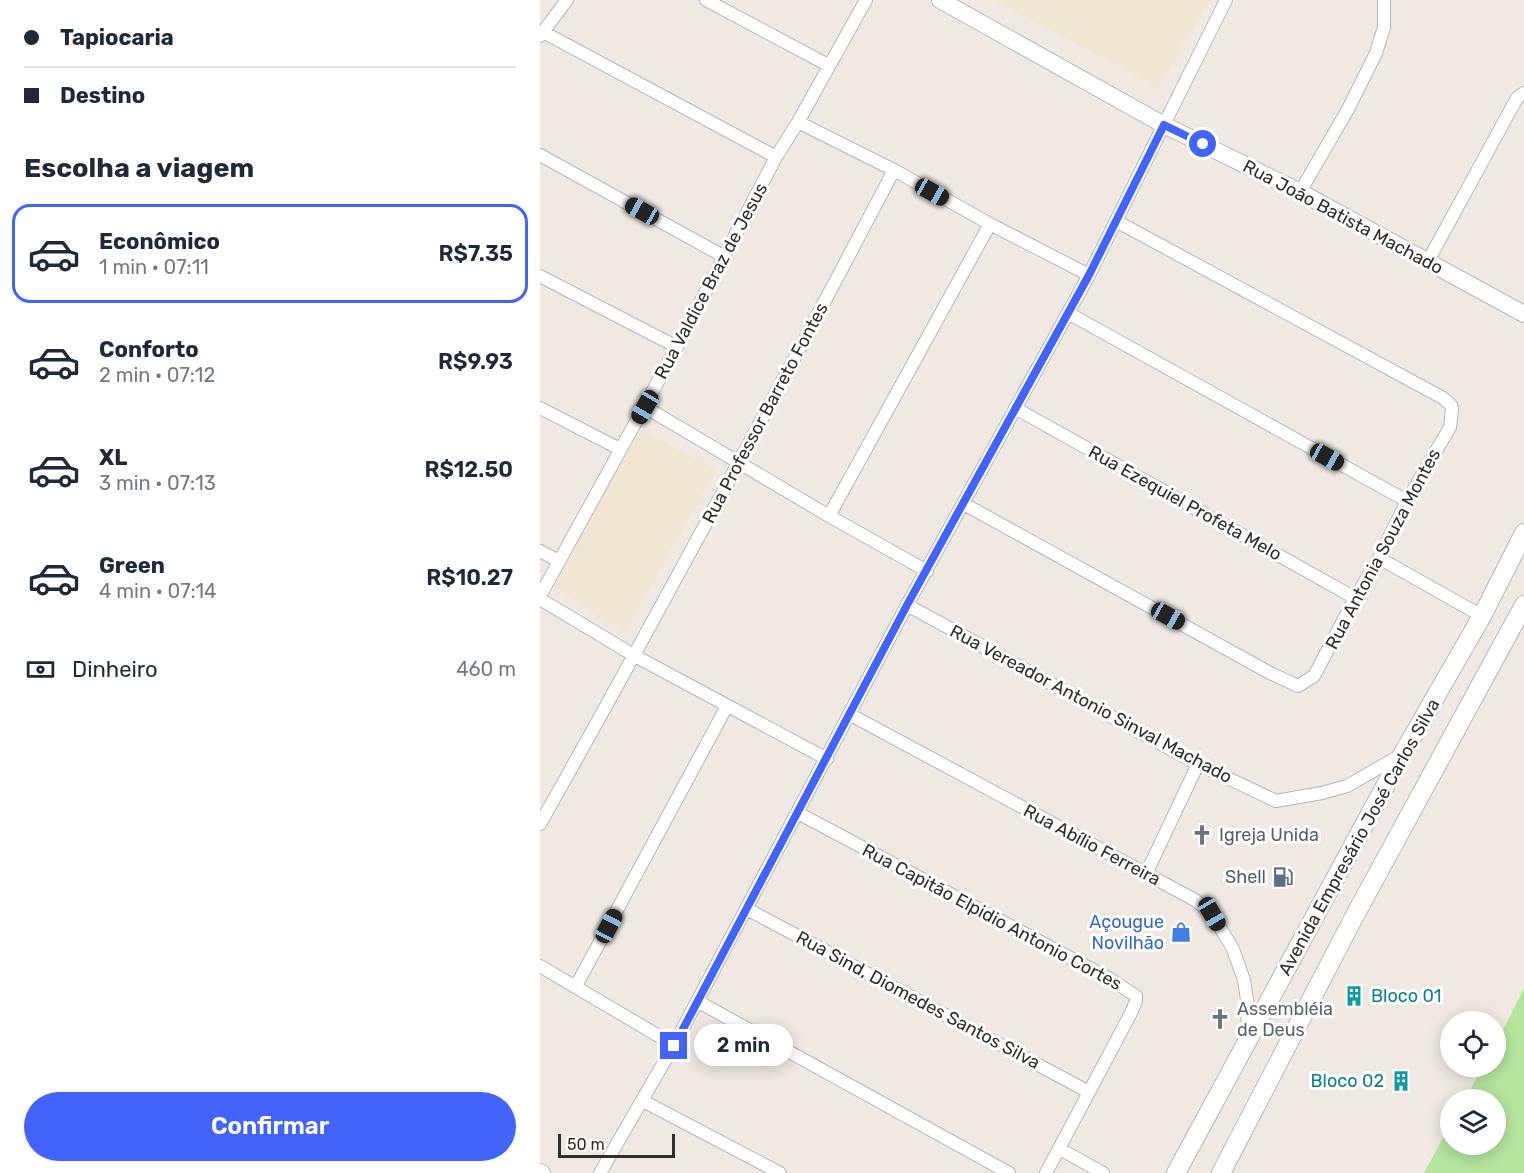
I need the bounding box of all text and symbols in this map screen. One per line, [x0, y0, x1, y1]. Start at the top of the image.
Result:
text: Tapiocaria [60, 24, 174, 51]
text: Destino [60, 82, 145, 109]
route start [1189, 130, 1216, 157]
text: Escolha a viagem [24, 152, 254, 184]
street label: Rua João Batista Machado [1239, 155, 1447, 279]
car [912, 175, 952, 209]
street label: Rua Valdice Braz de Jesus [650, 179, 772, 383]
car [622, 194, 662, 228]
icon: car [27, 227, 81, 281]
text: Econômico [99, 228, 220, 255]
text: R$7.35 [438, 240, 513, 267]
text: 1 min · 07:11 [99, 255, 209, 279]
street label: Rua Professor Barreto Fontes [697, 299, 833, 527]
icon: car [27, 335, 81, 389]
text: Conforto [99, 336, 199, 363]
text: R$9.93 [438, 348, 513, 375]
text: 2 min · 07:12 [99, 363, 215, 387]
car [628, 387, 662, 427]
car [1307, 440, 1347, 474]
street label: Rua Ezequiel Profeta Melo [1085, 441, 1285, 565]
icon: car [27, 443, 81, 497]
text: XL [99, 444, 127, 471]
street label: Rua Antonia Souza Montes [1321, 445, 1445, 653]
text: R$12.50 [424, 456, 513, 483]
text: 3 min · 07:13 [99, 471, 216, 495]
icon: car [27, 551, 81, 605]
text: Green [99, 552, 165, 579]
text: R$10.27 [426, 564, 513, 591]
text: 4 min · 07:14 [99, 579, 217, 603]
car [1148, 599, 1188, 633]
street label: Rua Vereador Antonio Sinval Machado [946, 620, 1236, 788]
icon: cash [24, 653, 57, 686]
text: Dinheiro [72, 656, 158, 683]
text: 460 m [456, 657, 516, 681]
street label: Avenida Empresário José Carlos Silva [1274, 695, 1444, 979]
street label: Rua Abílio Ferreira [1020, 800, 1164, 890]
church icon: Igreja Unida [1190, 823, 1214, 847]
place label: Igreja Unida [1219, 824, 1319, 846]
street label: Rua Capitão Elpidio Antonio Cortes [858, 839, 1126, 995]
fuel station icon: Shell [1271, 865, 1295, 889]
place label: Shell [1225, 866, 1266, 888]
car [1195, 894, 1229, 934]
car [593, 906, 625, 946]
place label: Açougue Novilhão [1089, 911, 1164, 954]
shop icon: Açougue Novilhão [1169, 920, 1193, 944]
street label: Rua Sind, Diomedes Santos Silva [792, 926, 1044, 1074]
building icon: Bloco 01 [1342, 984, 1366, 1008]
place label: Bloco 01 [1371, 985, 1442, 1007]
place label: Assembléia de Deus [1237, 998, 1333, 1041]
church icon: Assembléia de Deus [1208, 1007, 1232, 1031]
map controls [1440, 1011, 1506, 1155]
button: locate [1440, 1011, 1506, 1077]
callout: 2 min [695, 1025, 794, 1067]
route end [660, 1032, 687, 1059]
text: 2 min [717, 1033, 770, 1057]
building icon: Bloco 02 [1389, 1069, 1413, 1093]
place label: Bloco 02 [1311, 1070, 1384, 1092]
button: layers [1440, 1089, 1506, 1155]
button: Confirmar [24, 1092, 516, 1161]
scale bar [558, 1131, 675, 1158]
text: 50 m [567, 1135, 605, 1154]

